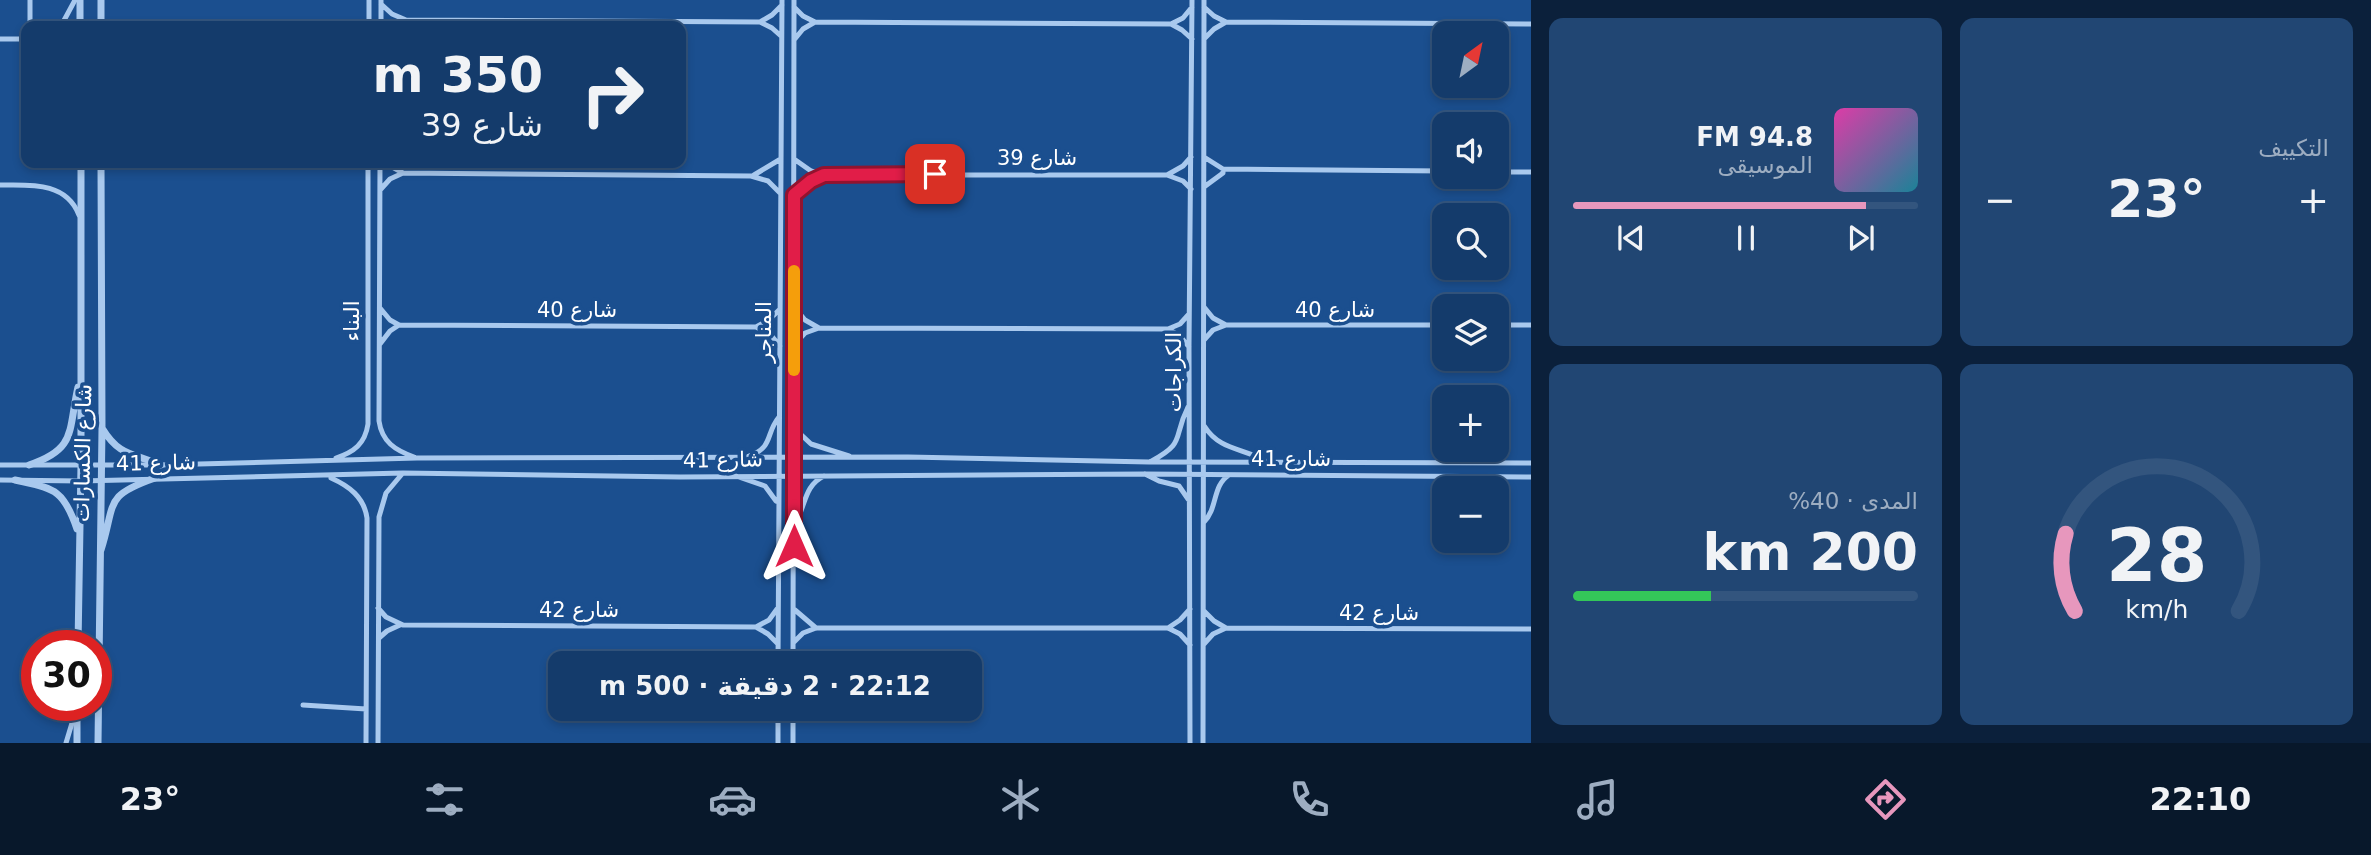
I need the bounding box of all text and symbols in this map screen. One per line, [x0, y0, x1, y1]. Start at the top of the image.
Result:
north arrow [1432, 21, 1508, 98]
map controls [1432, 21, 1509, 553]
text: 350 m [373, 47, 543, 104]
icon: right [567, 49, 658, 140]
text: شارع 39 [421, 106, 543, 144]
button: sound [1432, 112, 1509, 189]
text: 94.8 FM [1696, 122, 1813, 152]
text: التكييف [2258, 135, 2329, 161]
pin [905, 144, 965, 204]
street label: شارع 39 [997, 146, 1077, 170]
text: الموسيقى [1717, 152, 1813, 178]
icon: arrive [916, 155, 954, 193]
text: 23° [2107, 169, 2206, 229]
text: − [1984, 178, 2016, 222]
text: + [2297, 178, 2329, 222]
button: search [1432, 203, 1509, 280]
icon: previous [1612, 219, 1650, 257]
icon: pause [1727, 219, 1765, 257]
icon: next [1842, 219, 1880, 257]
button: layers [1432, 294, 1509, 371]
street label: شارع 40 [537, 298, 617, 322]
street label: شارع 40 [1295, 298, 1375, 322]
street label: البناء [340, 300, 364, 342]
street label: المناجر [752, 301, 776, 364]
street label: الكراجات [1162, 332, 1186, 412]
street label: شارع الكسارات [70, 384, 96, 522]
button: + [1432, 385, 1509, 462]
street label: شارع 41 [683, 447, 763, 473]
street label: شارع 41 [1251, 447, 1331, 471]
street label: شارع 41 [116, 450, 196, 476]
button: − [1432, 476, 1509, 553]
text: المدى · 40% [1788, 488, 1918, 514]
position arrow [757, 509, 831, 583]
text: 28 [2106, 513, 2207, 598]
text: 200 km [1703, 522, 1918, 582]
text: km/h [2125, 594, 2188, 623]
street label: شارع 42 [539, 598, 619, 622]
street label: شارع 42 [1339, 601, 1419, 625]
speed limit sign: 30 [21, 630, 112, 721]
text: 22:12 · 2 دقيقة · 500 m [599, 671, 931, 701]
icon: filters [420, 775, 469, 824]
icon: car [708, 775, 757, 824]
icon: climate [996, 775, 1045, 824]
icon: phone [1285, 775, 1334, 824]
icon: music [1573, 775, 1622, 824]
icon: directions [1861, 775, 1910, 824]
text: 23° [120, 780, 180, 818]
text: 22:10 [2149, 780, 2251, 818]

